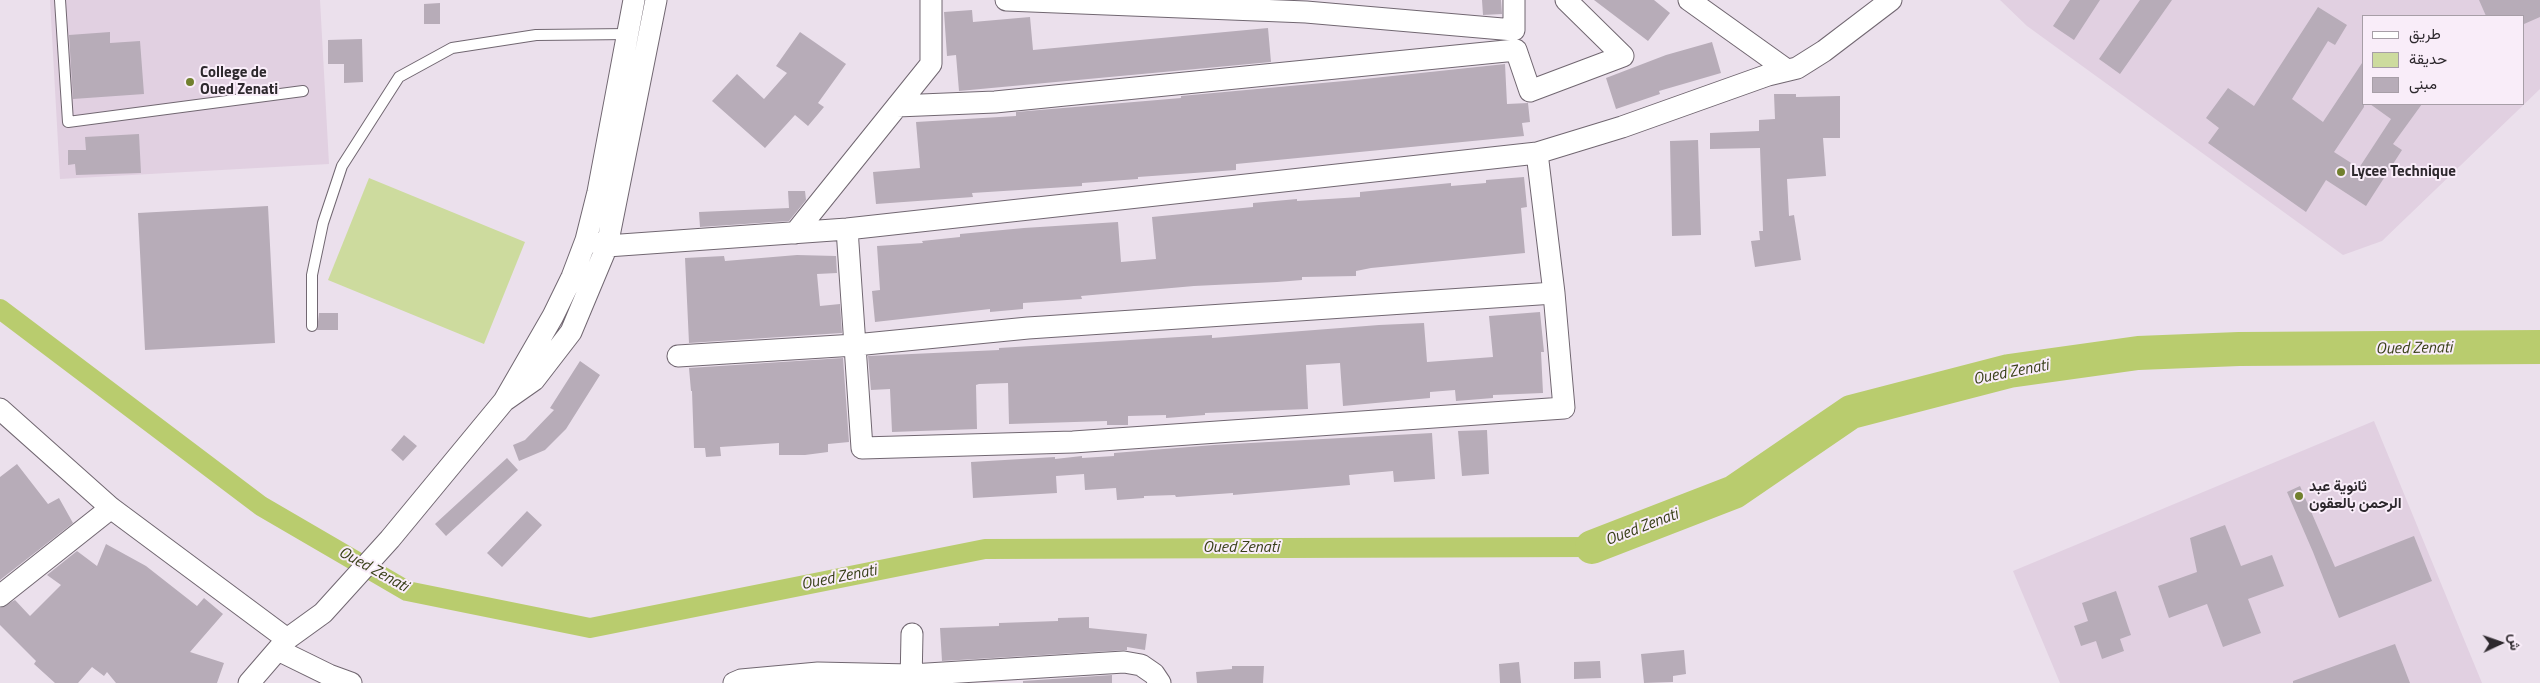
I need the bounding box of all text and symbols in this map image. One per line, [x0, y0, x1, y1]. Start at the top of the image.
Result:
legend [2362, 15, 2525, 105]
text: طريق [2409, 22, 2441, 45]
text: حديقة [2409, 47, 2447, 70]
place label: College de Oued Zenati [200, 64, 278, 99]
text: مبنى [2409, 72, 2437, 95]
marker: College de Oued Zenati [184, 76, 196, 88]
place label: Lycee Technique [2351, 163, 2456, 181]
marker: Lycee Technique [2335, 166, 2347, 178]
water label: Oued Zenati [2376, 339, 2452, 359]
water label: Oued Zenati [1972, 356, 2050, 390]
place label: ثانوية عبد الرحمن بالعقون [2309, 478, 2402, 513]
marker: ثانوية عبد الرحمن بالعقون [2293, 490, 2305, 502]
water label: Oued Zenati [1603, 505, 1681, 551]
water label: Oued Zenati [1203, 538, 1279, 558]
water label: Oued Zenati [335, 543, 411, 597]
water label: Oued Zenati [800, 561, 878, 595]
north arrow [2475, 618, 2525, 668]
text: ش [2505, 633, 2526, 651]

